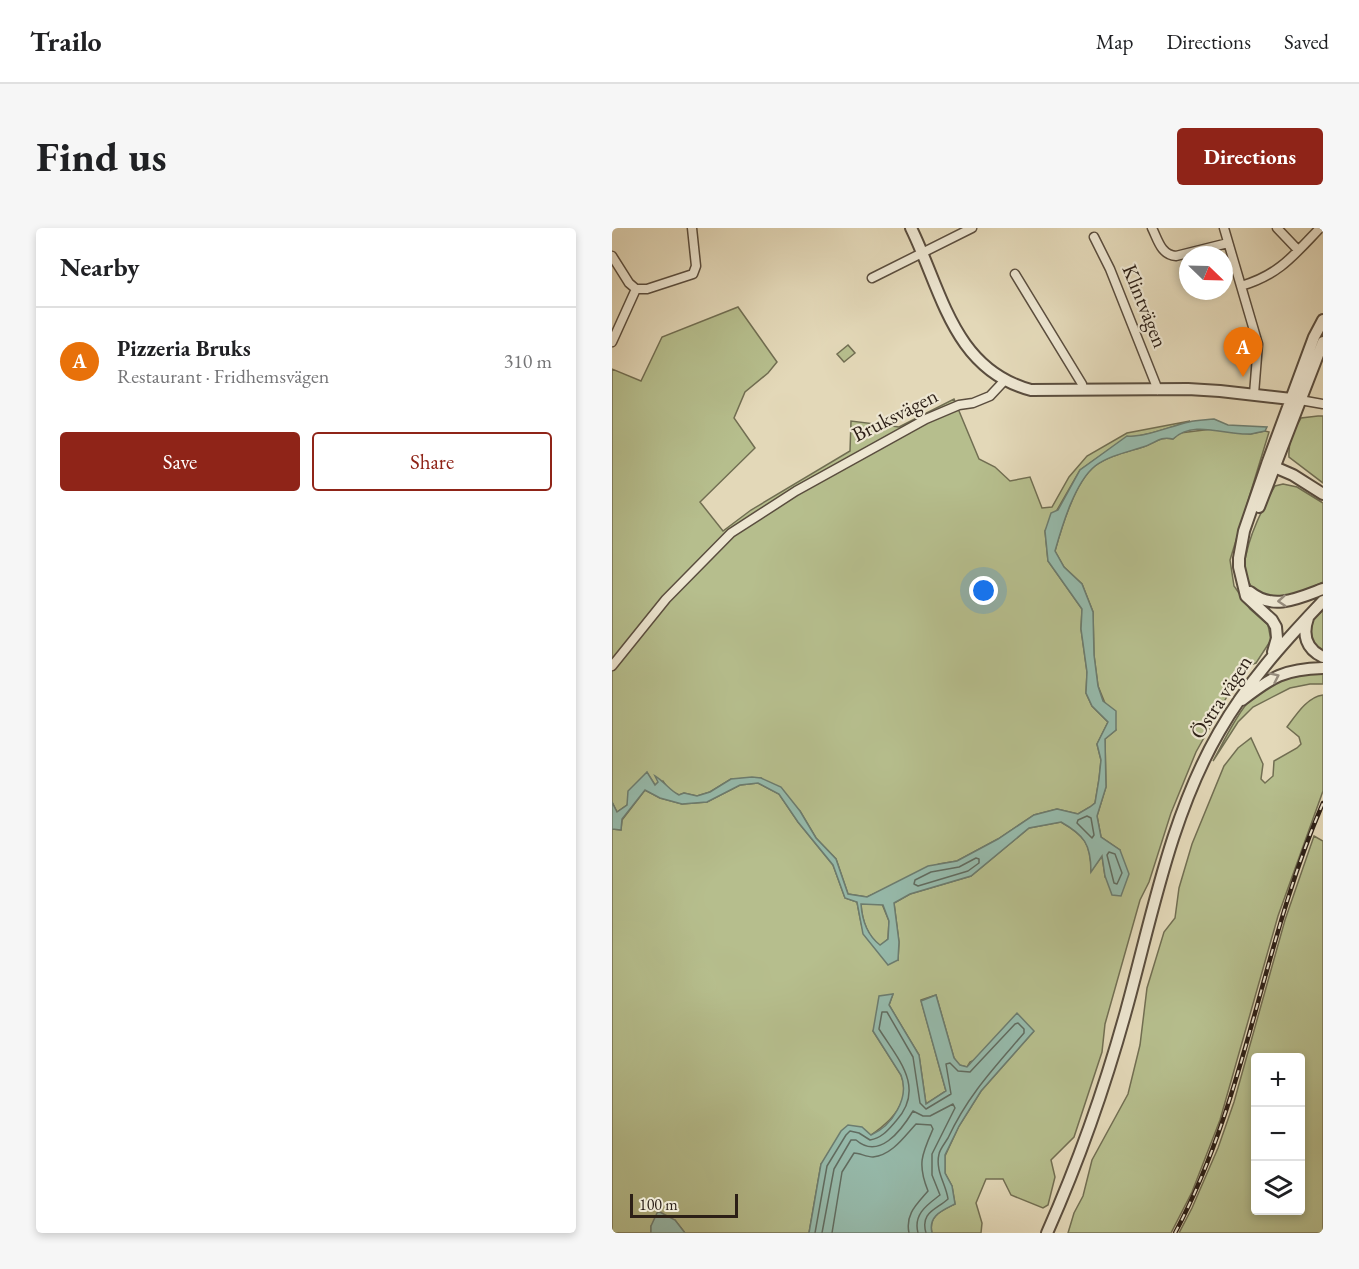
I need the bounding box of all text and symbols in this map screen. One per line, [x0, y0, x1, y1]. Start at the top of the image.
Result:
text: Trailo [30, 23, 102, 59]
text: Map [1096, 28, 1133, 55]
text: Directions [1166, 28, 1251, 55]
text: Saved [1284, 28, 1329, 55]
button: Directions [1177, 128, 1323, 185]
text: Find us [36, 129, 167, 184]
north arrow [1179, 246, 1233, 300]
text: Nearby [60, 250, 140, 284]
street label: Klintvägen [1116, 260, 1174, 352]
pin: A [1224, 328, 1262, 377]
text: Pizzeria Bruks [117, 334, 251, 363]
text: A [72, 348, 87, 374]
text: 310 m [504, 348, 552, 374]
text: Restaurant · Fridhemsvägen [117, 363, 329, 389]
street label: Bruksvägen [847, 381, 942, 448]
button: Save [60, 432, 300, 491]
button: Share [312, 432, 552, 491]
your location [969, 576, 998, 605]
one-way arrow [1277, 594, 1286, 607]
street label: Östra vägen [1183, 650, 1258, 744]
one-way arrow [1268, 673, 1279, 685]
map controls [1251, 1053, 1305, 1215]
button: + [1251, 1053, 1305, 1107]
button: − [1251, 1107, 1305, 1161]
button: layers [1251, 1161, 1305, 1215]
scale bar [630, 1191, 738, 1218]
text: 100 m [639, 1194, 678, 1215]

